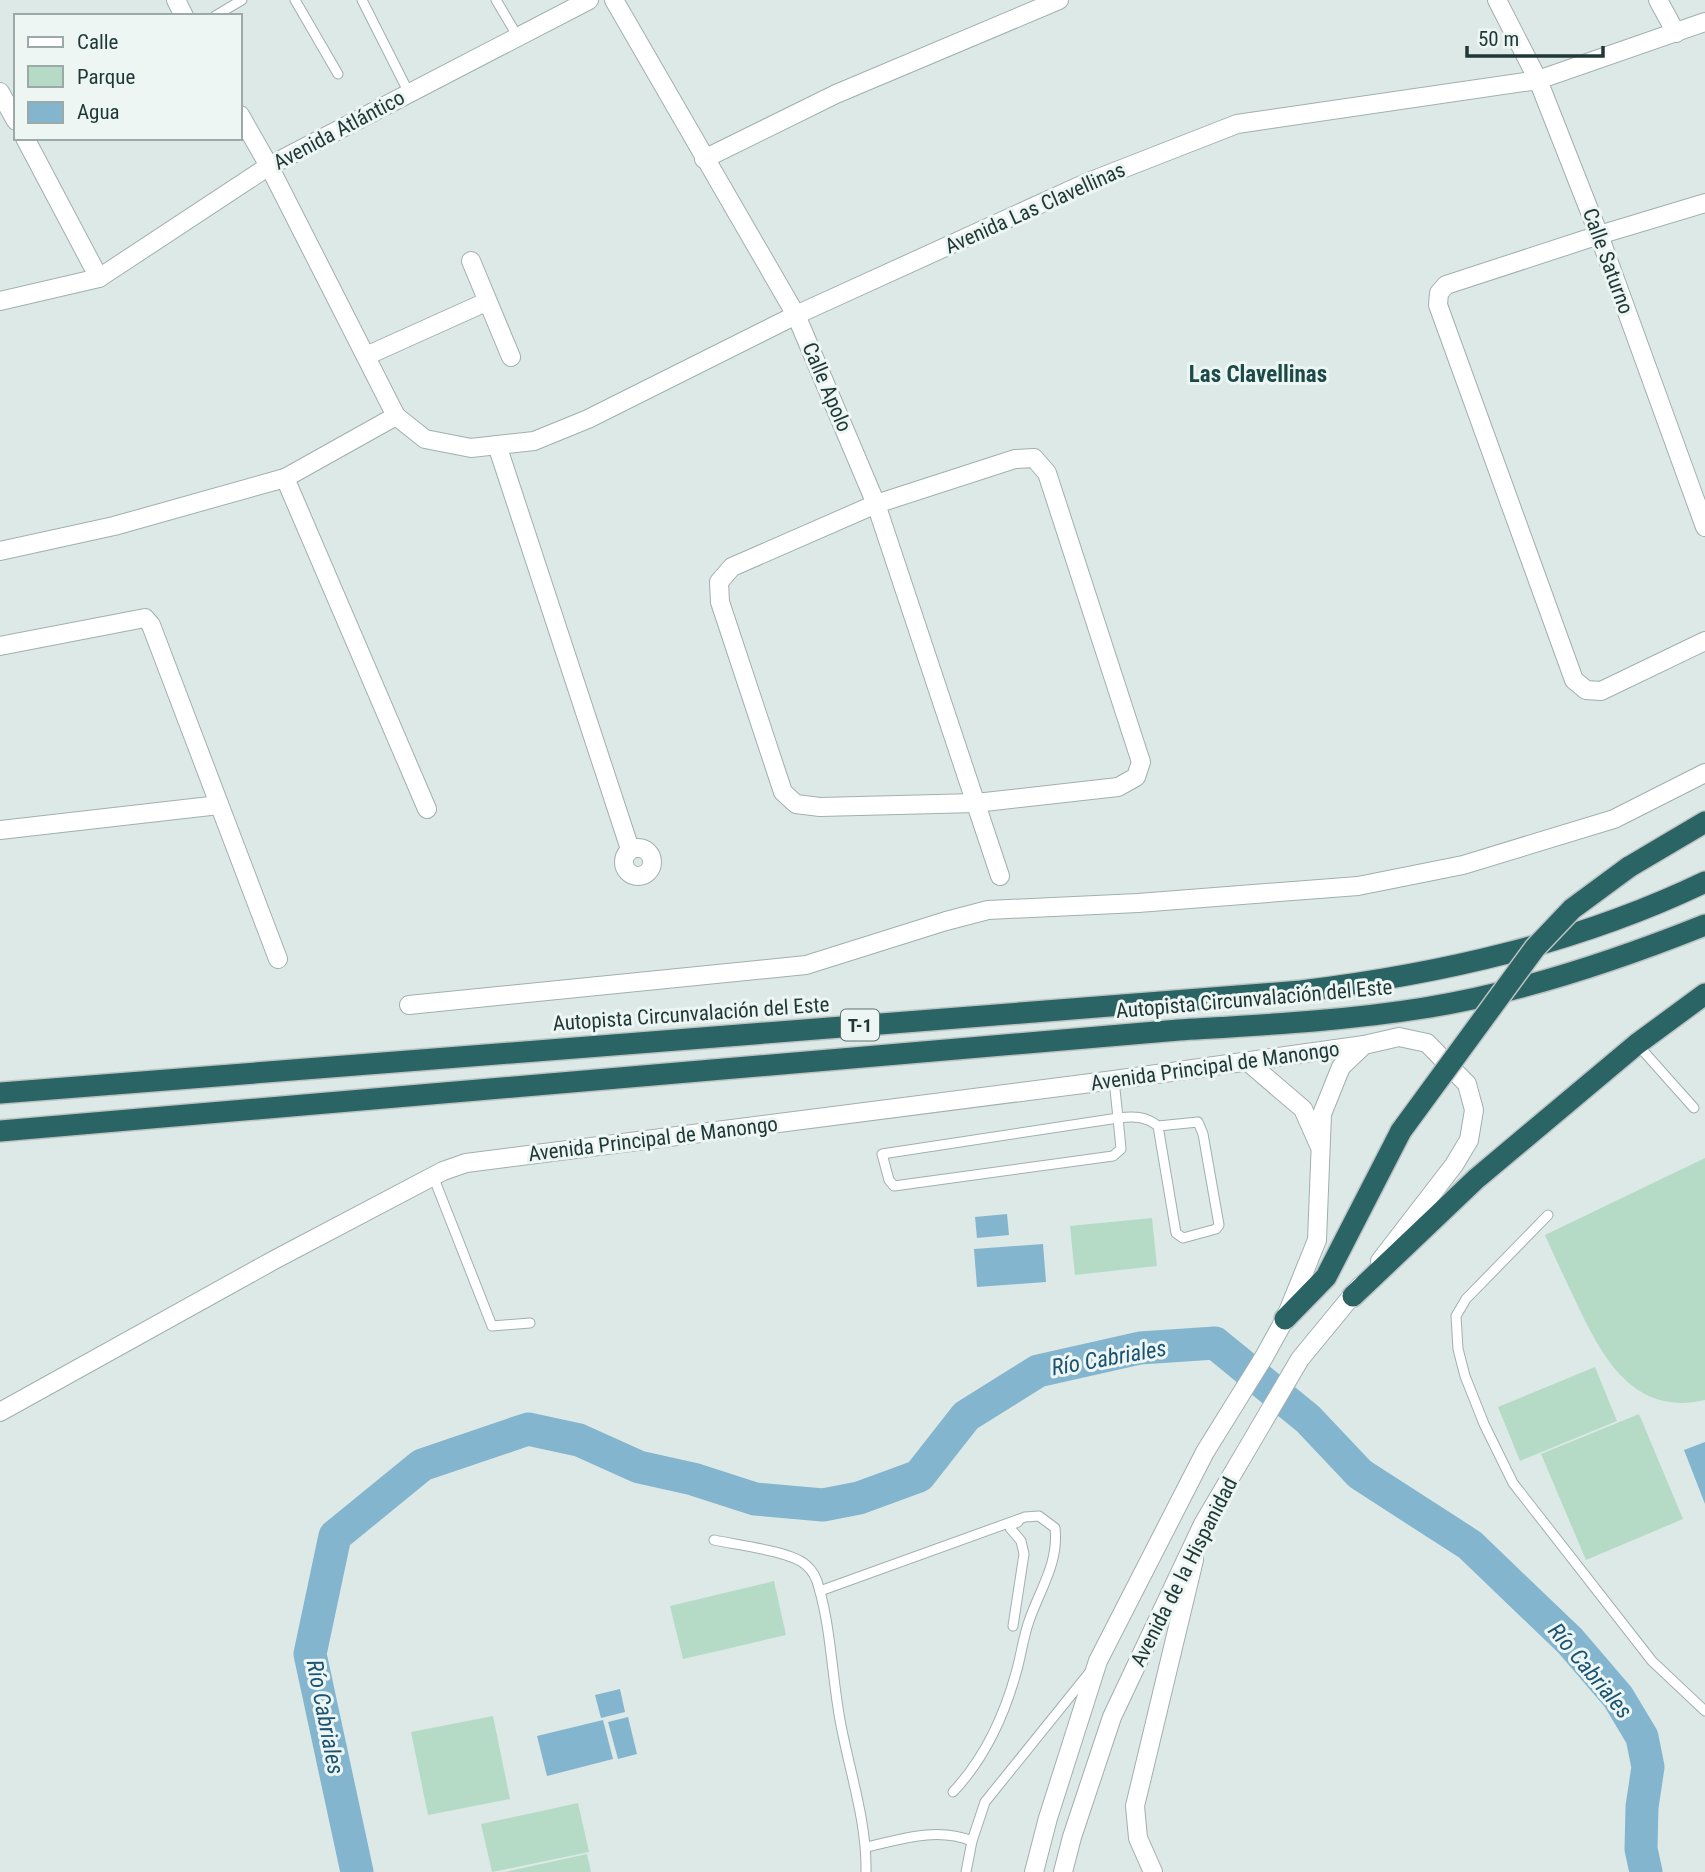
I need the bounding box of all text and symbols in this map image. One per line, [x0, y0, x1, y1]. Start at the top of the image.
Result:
legend [14, 14, 242, 140]
scale bar [1467, 14, 1604, 58]
text: 50 m [1478, 27, 1519, 51]
text: Calle [77, 30, 119, 54]
text: Parque [77, 65, 135, 89]
street label: Avenida Atlántico [269, 85, 409, 175]
text: Agua [77, 100, 120, 124]
street label: Avenida Las Clavellinas [941, 157, 1129, 259]
street label: Calle Saturno [1578, 205, 1638, 317]
street label: Calle Apolo [797, 339, 857, 435]
district label: Las Clavellinas [1189, 361, 1327, 388]
street label: Autopista Circunvalación del Este [1115, 975, 1393, 1023]
street label: Autopista Circunvalación del Este [552, 992, 830, 1036]
road number: T-1 [841, 1009, 879, 1040]
street label: Avenida Principal de Manongo [1089, 1037, 1341, 1095]
street label: Avenida Principal de Manongo [527, 1112, 779, 1166]
water label: Río Cabriales [1049, 1335, 1169, 1381]
street label: Avenida de la Hispanidad [1126, 1473, 1242, 1671]
water label: Río Cabriales [1542, 1618, 1638, 1724]
water label: Río Cabriales [301, 1657, 349, 1777]

